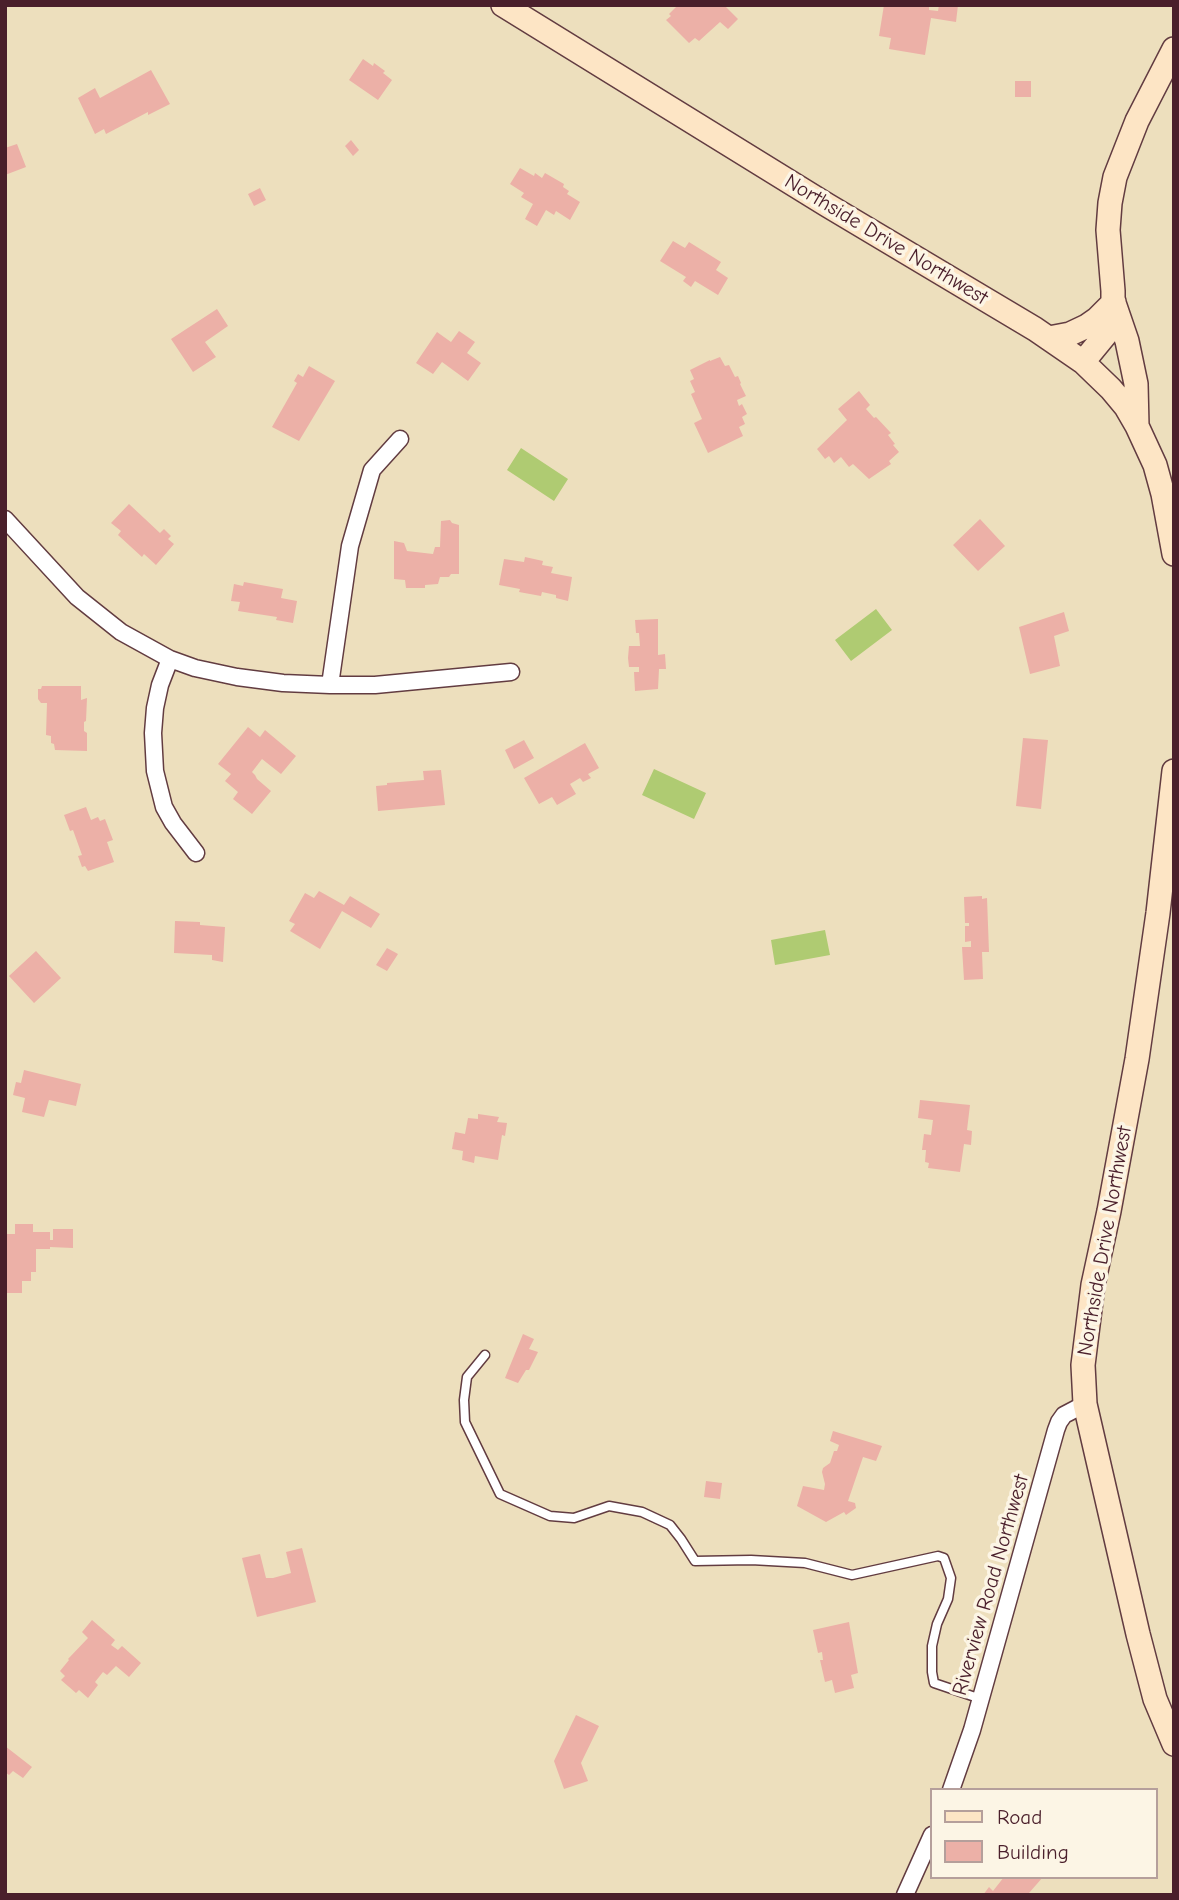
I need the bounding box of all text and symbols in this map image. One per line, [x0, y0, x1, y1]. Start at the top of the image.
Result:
street label: Northside Drive Northwest [780, 169, 992, 311]
street label: Northside Drive Northwest [1072, 1124, 1138, 1358]
street label: Riverview Road Northwest [947, 1472, 1035, 1698]
legend [930, 1788, 1158, 1879]
text: Road [997, 1805, 1042, 1829]
text: Building [997, 1840, 1069, 1864]

